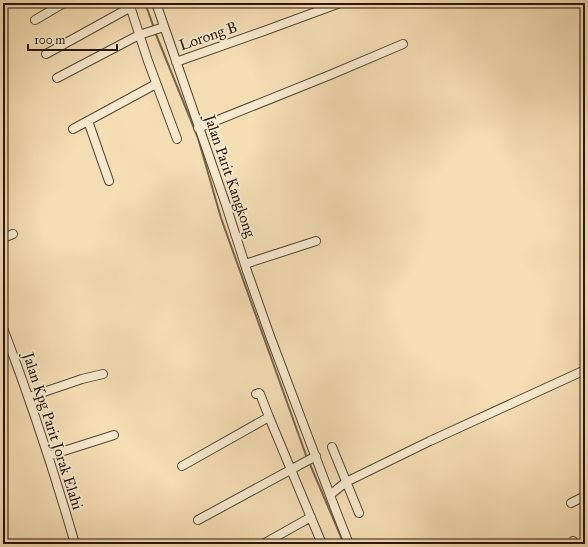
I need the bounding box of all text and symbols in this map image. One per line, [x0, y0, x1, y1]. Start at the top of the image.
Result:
street label: Lorong B [177, 18, 239, 54]
scale bar [28, 26, 117, 52]
text: 100 m [34, 33, 65, 47]
street label: Jalan Parit Kangkong [199, 111, 260, 241]
street label: Jalan Kpg Parit Jorak Elahi [18, 348, 87, 512]

